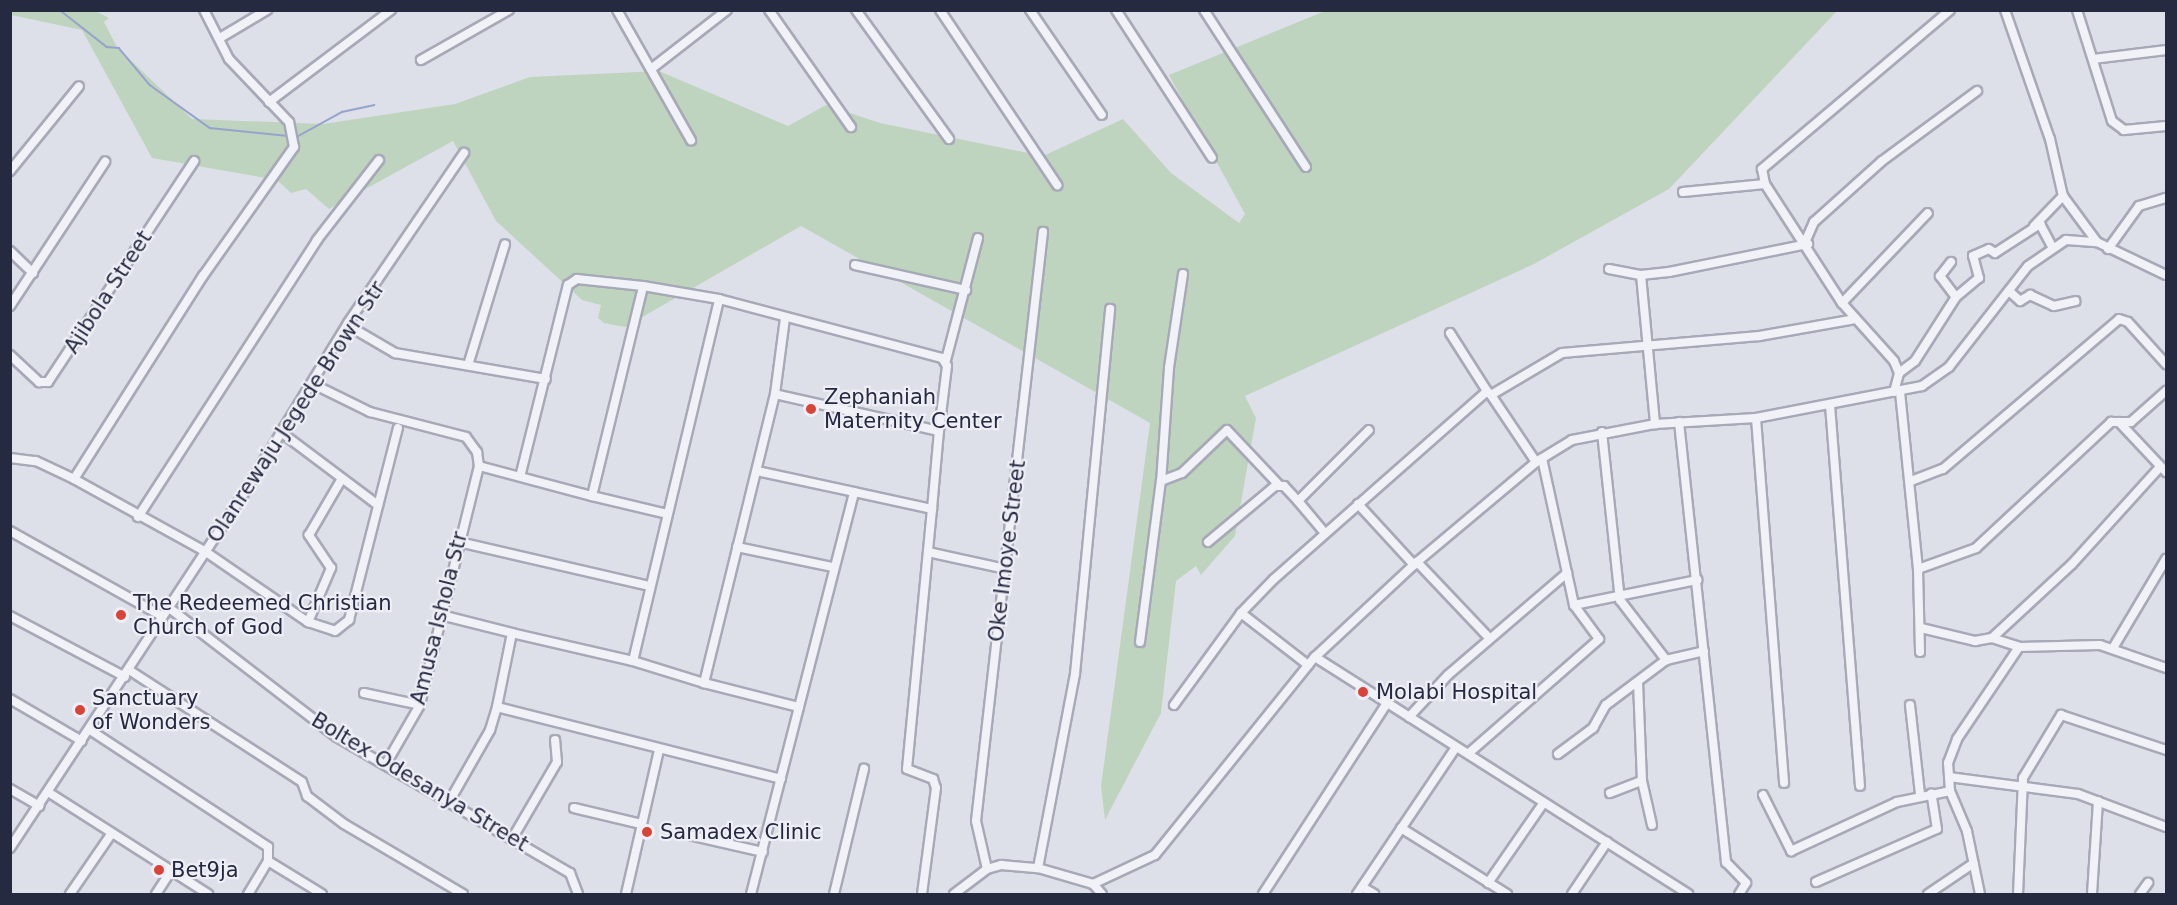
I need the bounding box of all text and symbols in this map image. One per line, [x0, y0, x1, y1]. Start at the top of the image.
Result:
street label: Ajibola Street [59, 226, 157, 358]
street label: Olanrewaju Jegede Brown Str [202, 277, 390, 547]
place label: Zephaniah Maternity Center [824, 384, 1002, 434]
marker: Zephaniah Maternity Center [802, 400, 820, 418]
street label: Oke Imoye Street [983, 459, 1031, 643]
street label: Amusa Ishola Str [405, 529, 473, 707]
place label: The Redeemed Christian Church of God [133, 590, 391, 640]
marker: The Redeemed Christian Church of God [114, 608, 128, 622]
place label: Molabi Hospital [1376, 679, 1537, 705]
marker: Molabi Hospital [1354, 683, 1372, 701]
place label: Sanctuary of Wonders [92, 685, 210, 735]
marker: Sanctuary of Wonders [73, 703, 87, 717]
street label: Boltex Odesanya Street [307, 707, 533, 857]
place label: Samadex Clinic [660, 819, 822, 845]
marker: Samadex Clinic [638, 823, 656, 841]
place label: Bet9ja [171, 857, 239, 883]
marker: Bet9ja [152, 863, 166, 877]

